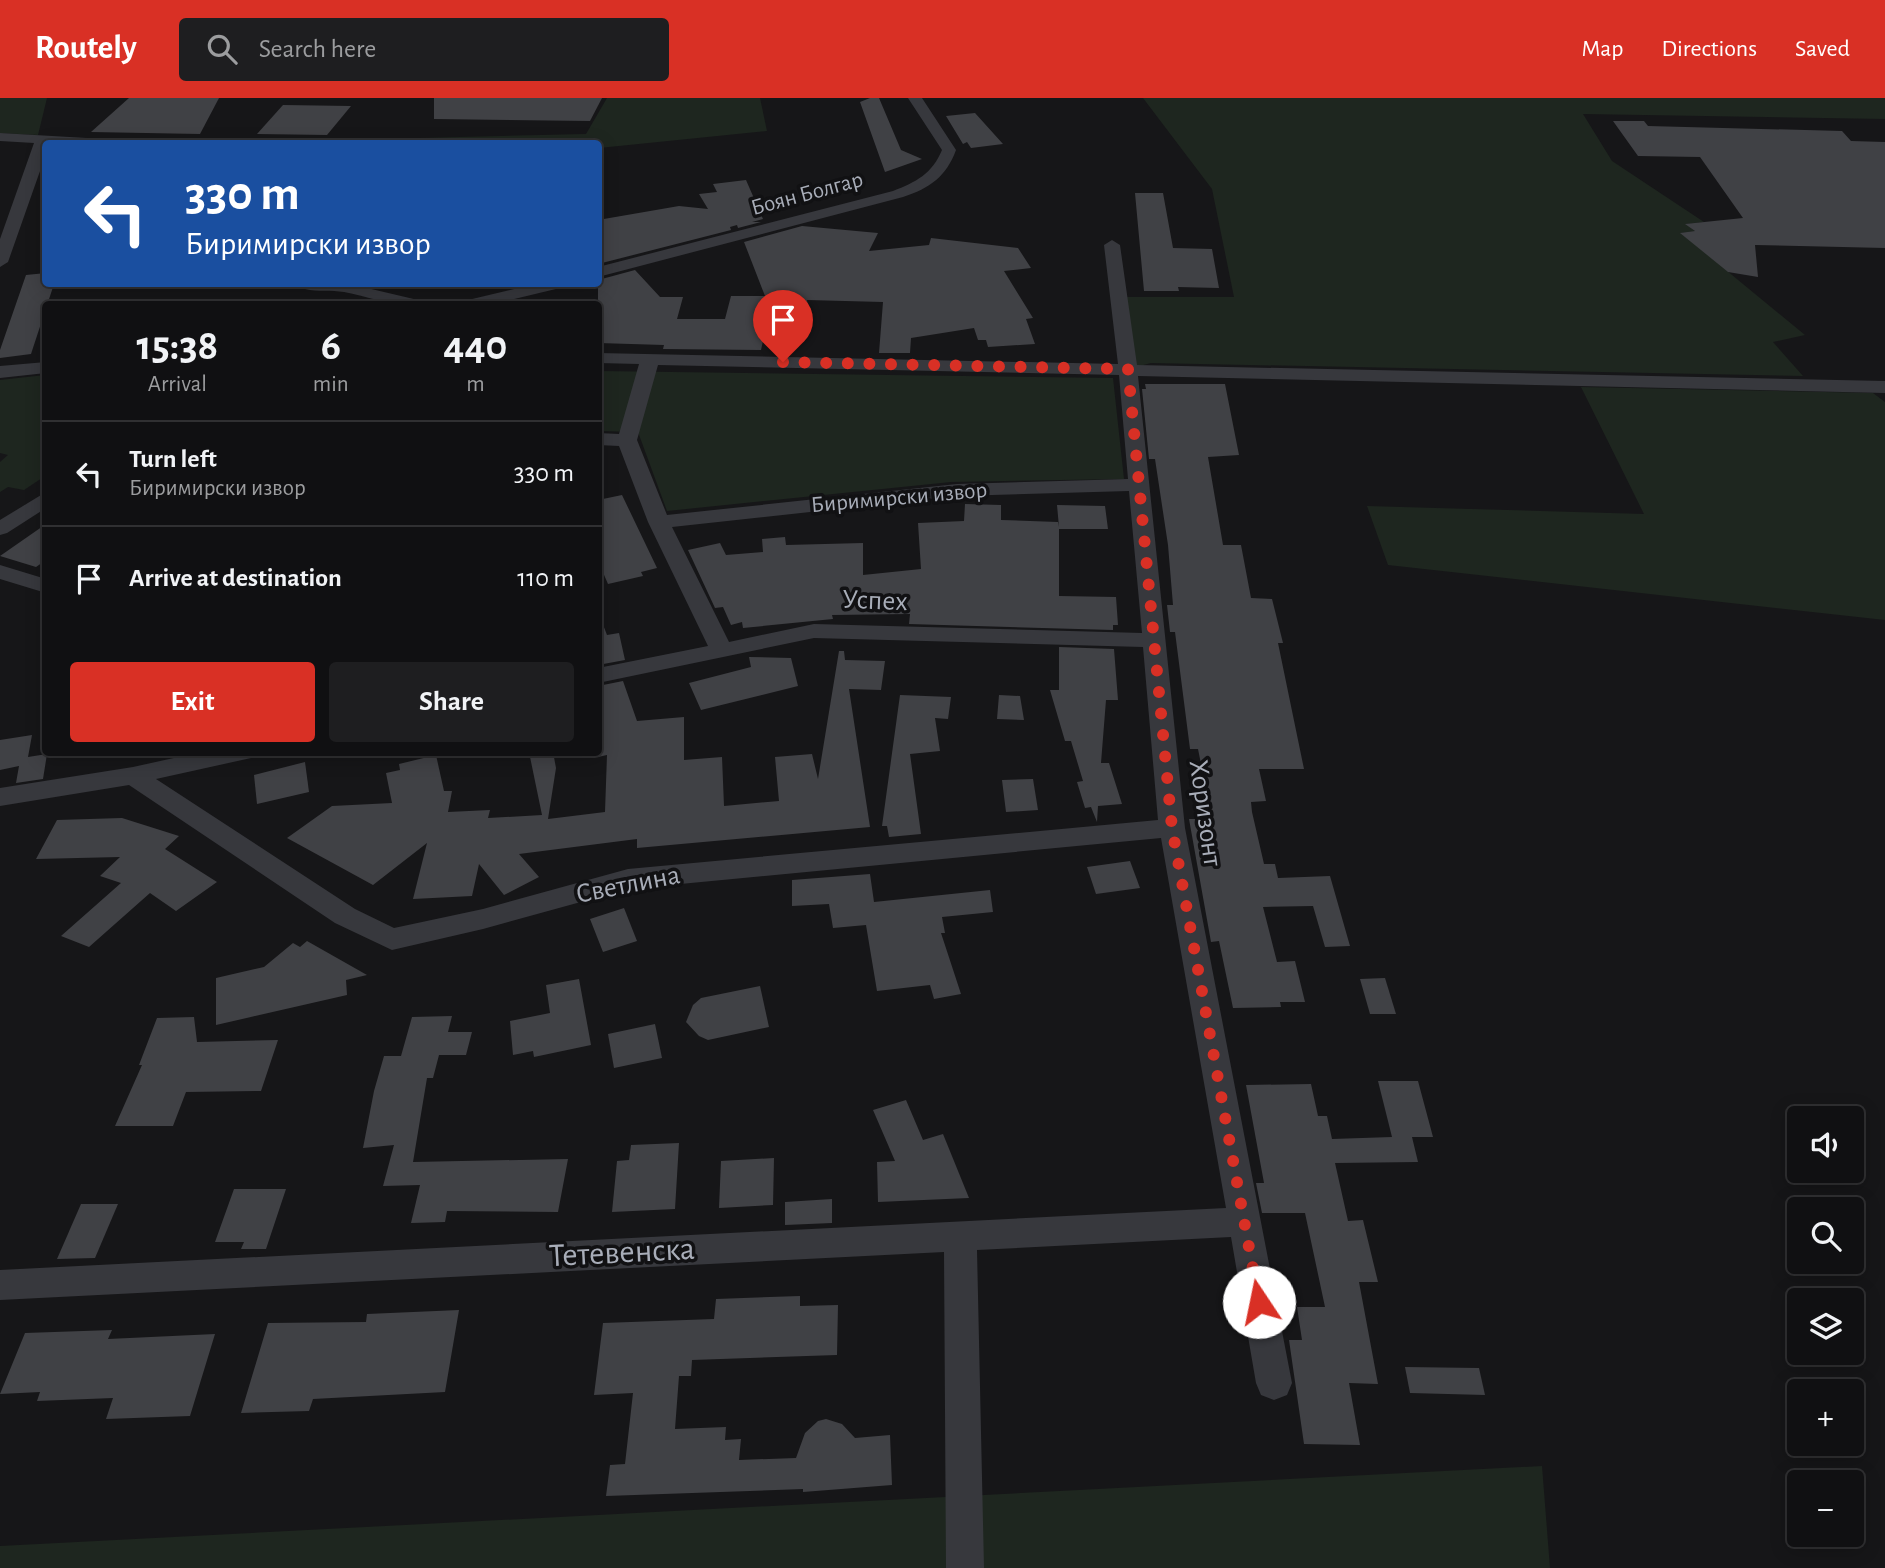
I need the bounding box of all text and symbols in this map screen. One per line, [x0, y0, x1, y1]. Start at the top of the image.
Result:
search box [179, 18, 669, 81]
icon: search [203, 30, 241, 68]
text: Routely [35, 32, 137, 65]
text: Search here [259, 36, 376, 62]
text: Map [1581, 37, 1623, 61]
text: Directions [1661, 37, 1757, 61]
text: Saved [1795, 37, 1850, 61]
icon: left [70, 168, 161, 259]
street label: Боян Болгар [748, 168, 866, 220]
text: 330 m [185, 170, 300, 219]
text: Биримирски извор [185, 228, 431, 260]
pin [753, 290, 813, 362]
icon: arrive [764, 301, 802, 339]
text: 15:38 [137, 325, 218, 367]
text: 6 [321, 325, 341, 367]
text: 440 [443, 325, 507, 367]
text: Arrival [148, 373, 207, 396]
text: min [313, 373, 349, 396]
text: m [466, 373, 485, 396]
text: Turn left [129, 446, 217, 472]
icon: left [70, 455, 108, 493]
text: 330 m [514, 460, 574, 486]
text: Биримирски извор [129, 477, 306, 500]
street label: Биримирски извор [810, 479, 988, 517]
icon: arrive [70, 560, 108, 598]
text: Arrive at destination [129, 565, 342, 591]
text: 110 m [517, 565, 574, 591]
street label: Успех [842, 586, 908, 616]
button: Exit [70, 662, 315, 742]
button: Share [329, 662, 574, 742]
street label: Хоризонт [1184, 758, 1226, 869]
street label: Светлина [574, 861, 683, 909]
map controls [1787, 1106, 1864, 1547]
button: sound [1787, 1106, 1864, 1183]
button: search [1787, 1197, 1864, 1274]
street label: Тетевенска [548, 1233, 696, 1273]
position arrow [1222, 1265, 1296, 1339]
button: layers [1787, 1288, 1864, 1365]
button: + [1787, 1379, 1864, 1456]
button: − [1787, 1470, 1864, 1547]

